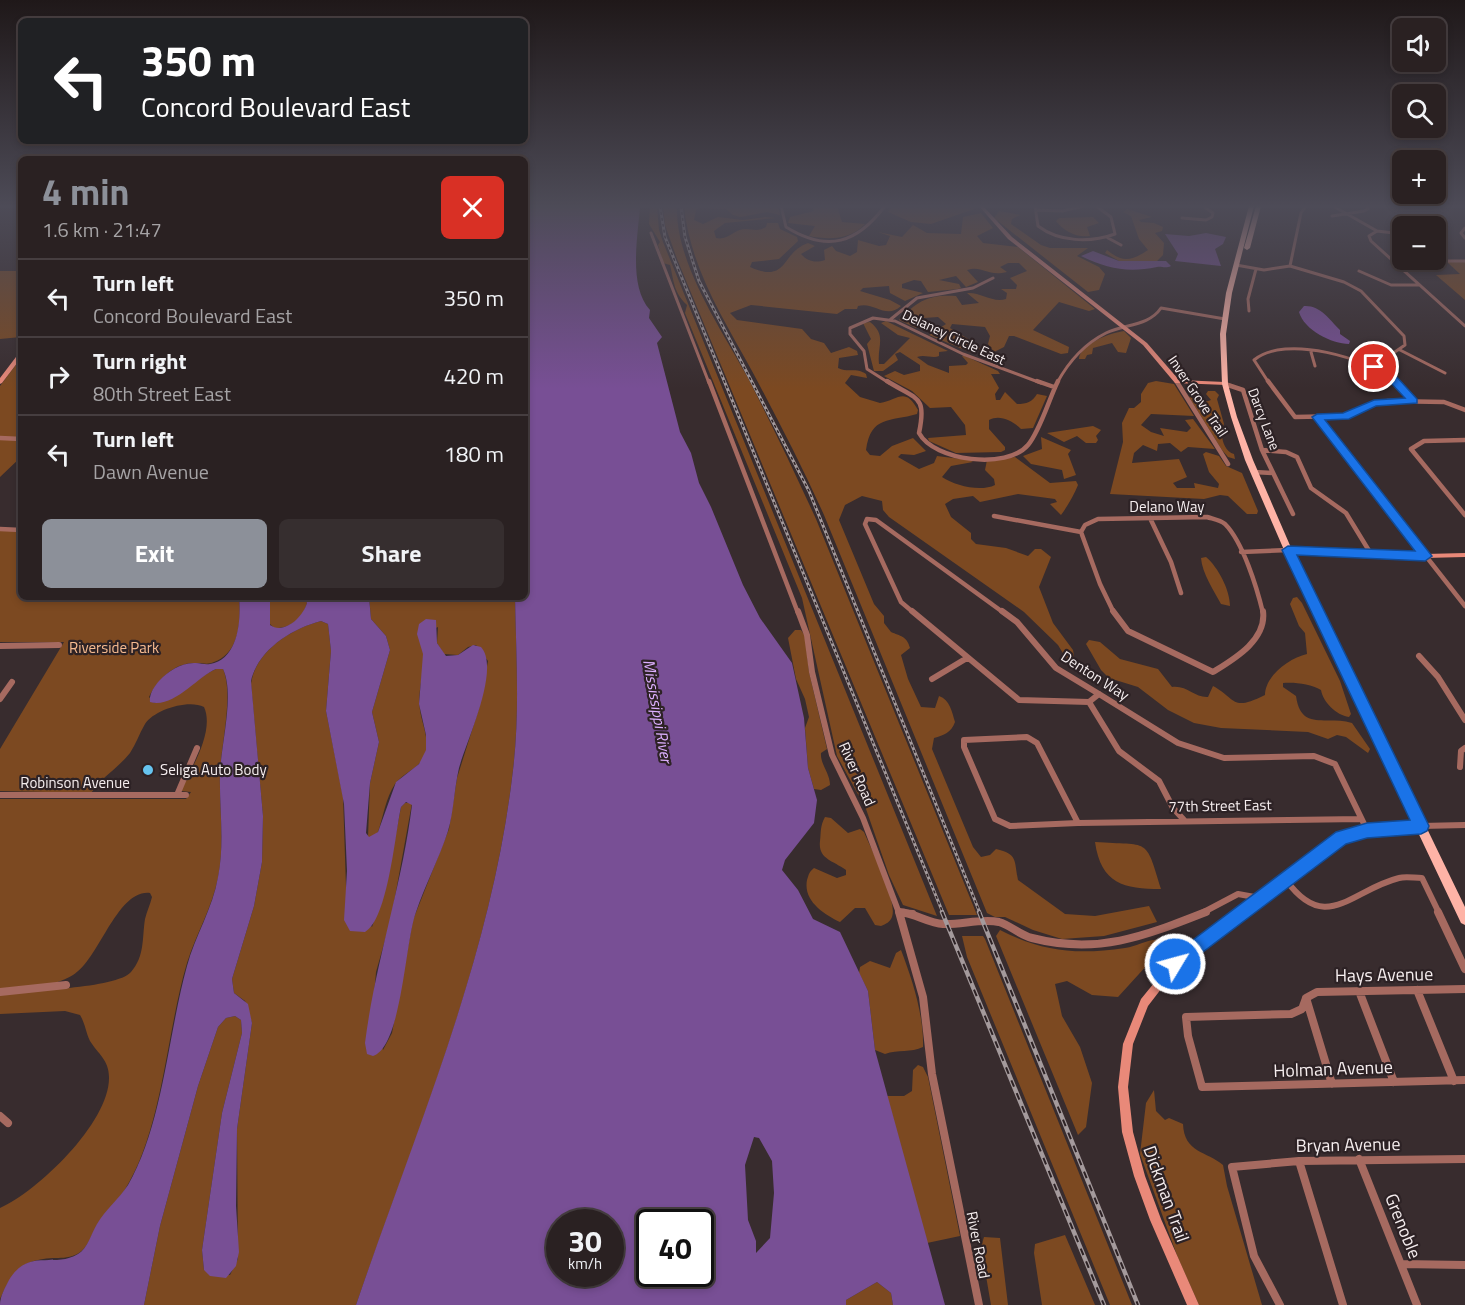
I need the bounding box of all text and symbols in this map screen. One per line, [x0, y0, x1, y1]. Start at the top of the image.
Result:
map controls [1392, 18, 1446, 270]
button: sound [1392, 18, 1446, 72]
text: 350 m [141, 28, 256, 92]
icon: left [42, 42, 120, 120]
button: search [1392, 84, 1446, 138]
text: Concord Boulevard East [141, 86, 410, 127]
button: + [1392, 150, 1446, 204]
text: 4 min [42, 164, 129, 219]
button: close [441, 176, 504, 239]
text: 1.6 km · 21:47 [42, 214, 162, 245]
button: − [1392, 216, 1446, 270]
text: Turn left [93, 266, 174, 300]
text: 350 m [444, 281, 504, 315]
icon: left [42, 282, 75, 315]
text: Concord Boulevard East [93, 300, 292, 331]
street label: Delaney Circle East [899, 303, 1009, 370]
pin [1348, 341, 1399, 392]
text: Turn right [93, 344, 187, 378]
icon: arrive [1357, 350, 1390, 383]
street label: Inver Grove Trail [1163, 351, 1233, 441]
text: 420 m [444, 359, 504, 393]
icon: right [42, 360, 75, 393]
text: 80th Street East [93, 378, 231, 409]
street label: Darcy Lane [1243, 385, 1286, 453]
text: Turn left [93, 422, 174, 456]
text: 180 m [444, 437, 504, 471]
icon: left [42, 438, 75, 471]
text: Dawn Avenue [93, 456, 209, 487]
street label: Delano Way [1129, 495, 1205, 518]
button: Exit [42, 519, 267, 588]
button: Share [279, 519, 504, 588]
park label: Riverside Park [69, 636, 159, 659]
street label: Denton Way [1056, 645, 1134, 706]
water label: Mississippi River [637, 657, 679, 766]
street label: River Road [833, 738, 882, 810]
place label: Seliga Auto Body [160, 758, 267, 781]
marker: Seliga Auto Body [141, 763, 155, 777]
street label: Robinson Avenue [20, 771, 130, 794]
street label: 77th Street East [1168, 793, 1273, 818]
position arrow [1143, 932, 1207, 996]
street label: Hays Avenue [1335, 960, 1433, 989]
street label: Holman Avenue [1273, 1053, 1393, 1084]
street label: Bryan Avenue [1295, 1130, 1401, 1159]
street label: Dickman Trail [1137, 1142, 1196, 1246]
street label: Grenoble [1378, 1189, 1429, 1262]
speed limit sign: 40 [636, 1209, 714, 1287]
street label: River Road [961, 1209, 996, 1281]
text: 30 [568, 1218, 602, 1264]
text: km/h [568, 1252, 602, 1275]

